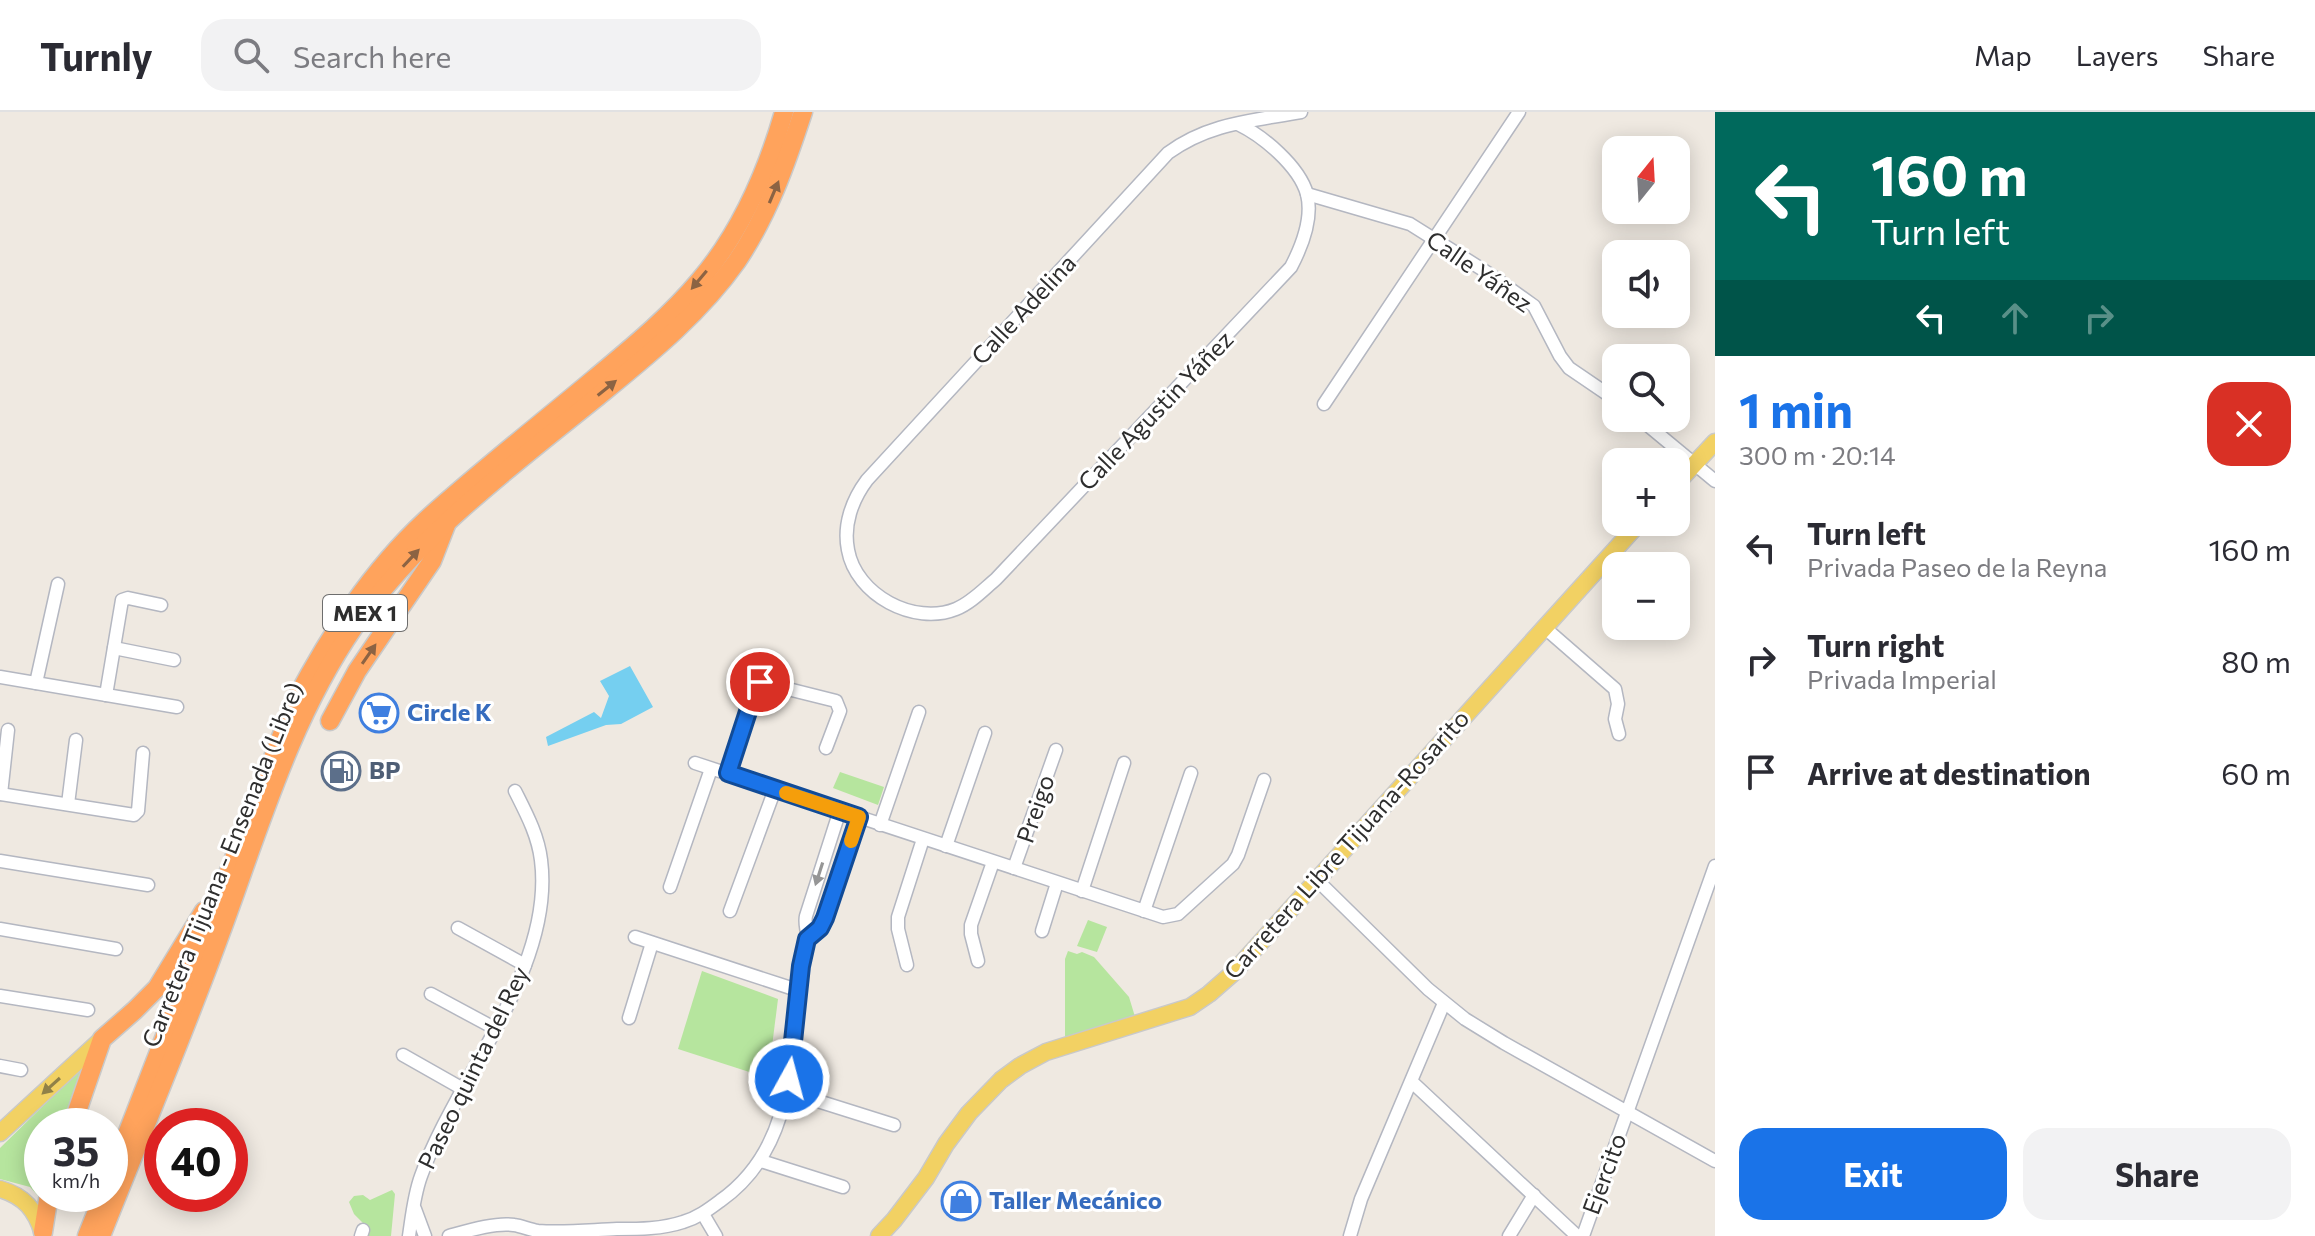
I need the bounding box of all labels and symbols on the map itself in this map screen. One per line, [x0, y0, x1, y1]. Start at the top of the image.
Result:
north arrow [1602, 136, 1690, 224]
one-way arrow [767, 181, 781, 204]
street label: Calle Yáñez [1421, 224, 1538, 318]
street label: Calle Adelina [965, 248, 1081, 370]
one-way arrow [691, 270, 708, 290]
street label: Calle Agustin Yáñez [1072, 324, 1238, 496]
one-way arrow [597, 380, 617, 397]
one-way arrow [401, 549, 419, 568]
road number: MEX 1 [323, 595, 407, 631]
one-way arrow [361, 643, 376, 664]
pin [726, 648, 794, 716]
street label: Carretera Tijuana - Ensenada (Libre) [135, 678, 308, 1051]
supermarket icon: Circle K [358, 692, 400, 734]
place label: Circle K [407, 697, 492, 726]
street label: Carretera Libre Tijuana-Rosarito [1217, 703, 1475, 985]
fuel station icon: BP [320, 750, 362, 792]
place label: BP [369, 755, 400, 784]
street label: Preigo [1009, 771, 1060, 846]
one-way arrow [812, 863, 825, 887]
street label: Paseo quinta del Rey [411, 961, 534, 1173]
position arrow [747, 1037, 831, 1121]
one-way arrow [41, 1076, 60, 1094]
speed limit sign: 40 [144, 1108, 248, 1212]
street label: Ejercito [1576, 1129, 1632, 1218]
shop icon: Taller Mecánico [940, 1180, 982, 1222]
place label: Taller Mecánico [989, 1185, 1162, 1214]

